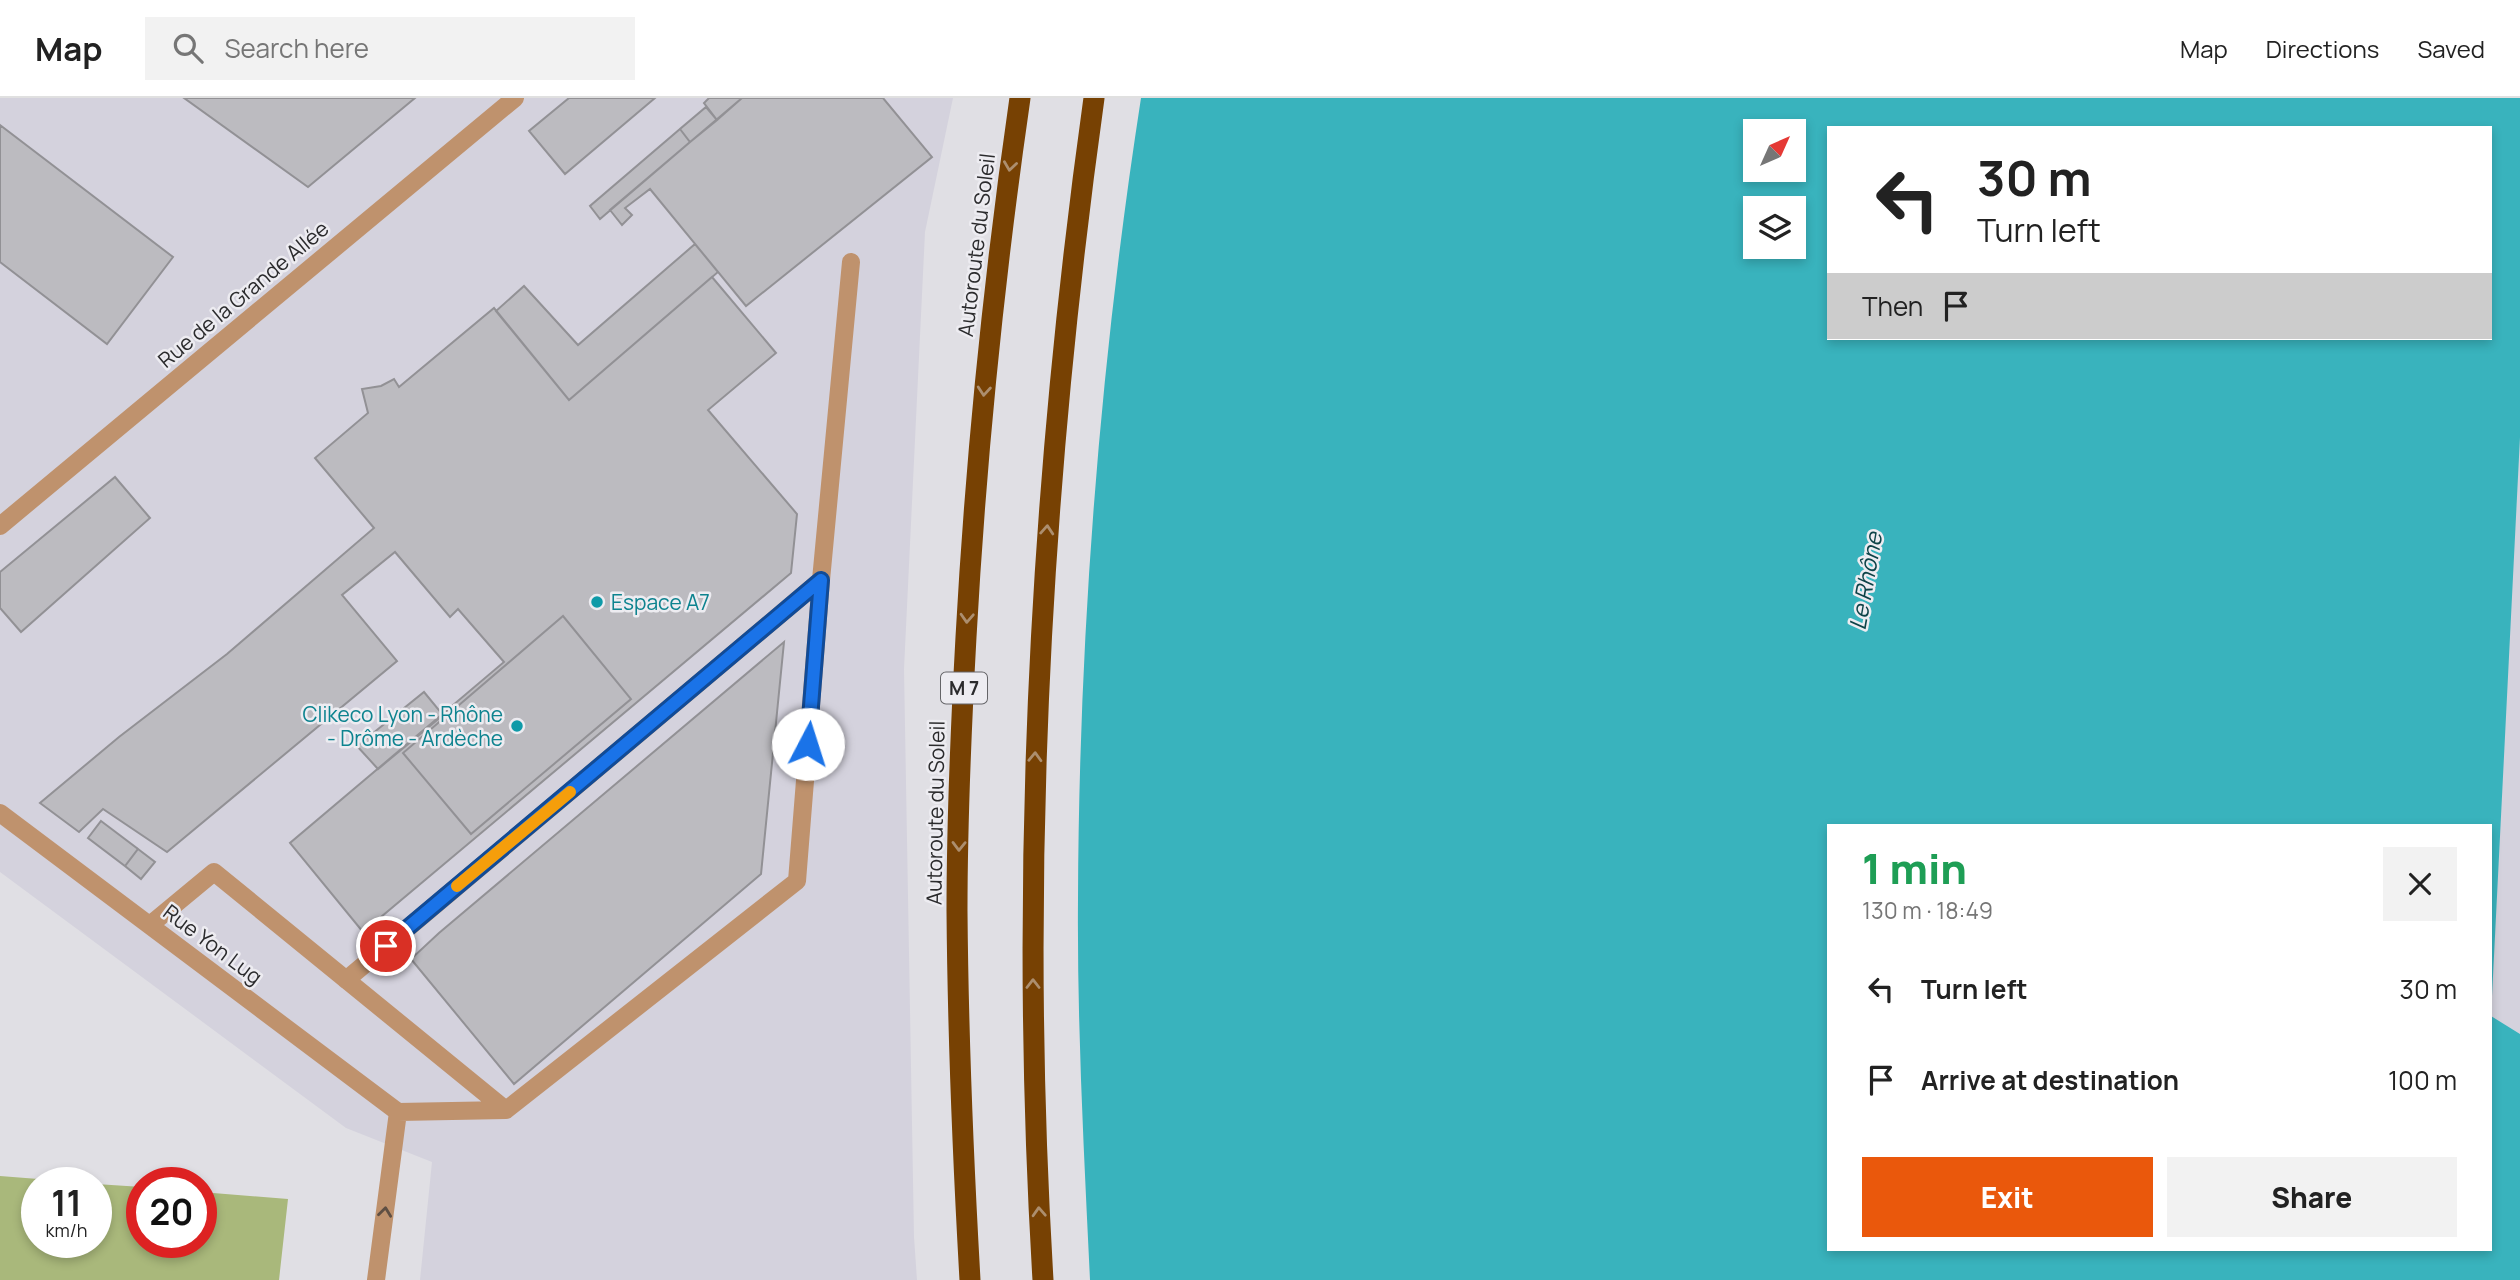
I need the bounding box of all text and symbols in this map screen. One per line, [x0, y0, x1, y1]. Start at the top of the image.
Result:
search box [145, 17, 635, 80]
text: Map [35, 26, 103, 71]
icon: search [169, 29, 207, 67]
text: Search here [225, 30, 369, 66]
text: Map [2180, 32, 2228, 65]
text: Directions [2266, 32, 2379, 65]
text: Saved [2417, 32, 2485, 65]
north arrow [1743, 119, 1806, 182]
map controls [1743, 119, 1806, 259]
text: 30 m [1977, 144, 2092, 211]
street label: Autoroute du Soleil [951, 152, 1001, 338]
icon: left [1862, 154, 1953, 245]
one-way arrow [1003, 160, 1018, 171]
button: layers [1743, 196, 1806, 259]
text: Turn left [1977, 208, 2101, 252]
street label: Rue de la Grande Allée [152, 214, 334, 374]
icon: arrive [1937, 287, 1975, 325]
text: Then [1862, 288, 1923, 324]
one-way arrow [977, 386, 992, 397]
one-way arrow [1039, 524, 1054, 535]
water label: Le Rhône [1841, 528, 1890, 632]
place label: Espace A7 [611, 588, 710, 616]
marker: Espace A7 [589, 594, 605, 610]
one-way arrow [960, 613, 975, 624]
road number: M 7 [941, 673, 987, 704]
place label: Clikeco Lyon - Rhône - Drôme - Ardèche [302, 700, 503, 752]
position arrow [771, 707, 845, 781]
marker: Clikeco Lyon - Rhône - Drôme - Ardèche [509, 718, 525, 734]
street label: Autoroute du Soleil [919, 721, 951, 905]
one-way arrow [1028, 751, 1043, 762]
text: 1 min [1862, 839, 1967, 897]
one-way arrow [951, 840, 966, 851]
button: close [2383, 847, 2457, 921]
text: 130 m · 18:49 [1862, 894, 1993, 926]
street label: Rue Yon Lug [158, 898, 268, 990]
pin [356, 916, 416, 976]
icon: arrive [367, 927, 405, 965]
icon: left [1862, 970, 1900, 1008]
text: Turn left [1921, 971, 2028, 1007]
text: 30 m [2400, 971, 2457, 1007]
one-way arrow [1025, 979, 1041, 989]
icon: arrive [1862, 1061, 1900, 1099]
text: Arrive at destination [1921, 1062, 2179, 1098]
text: 100 m [2388, 1062, 2457, 1098]
button: Exit [1862, 1157, 2153, 1237]
button: Share [2167, 1157, 2457, 1237]
speed limit sign: 20 [126, 1167, 217, 1258]
text: 11 [51, 1179, 82, 1227]
one-way arrow [377, 1206, 392, 1218]
one-way arrow [1032, 1206, 1047, 1217]
text: km/h [46, 1218, 87, 1242]

